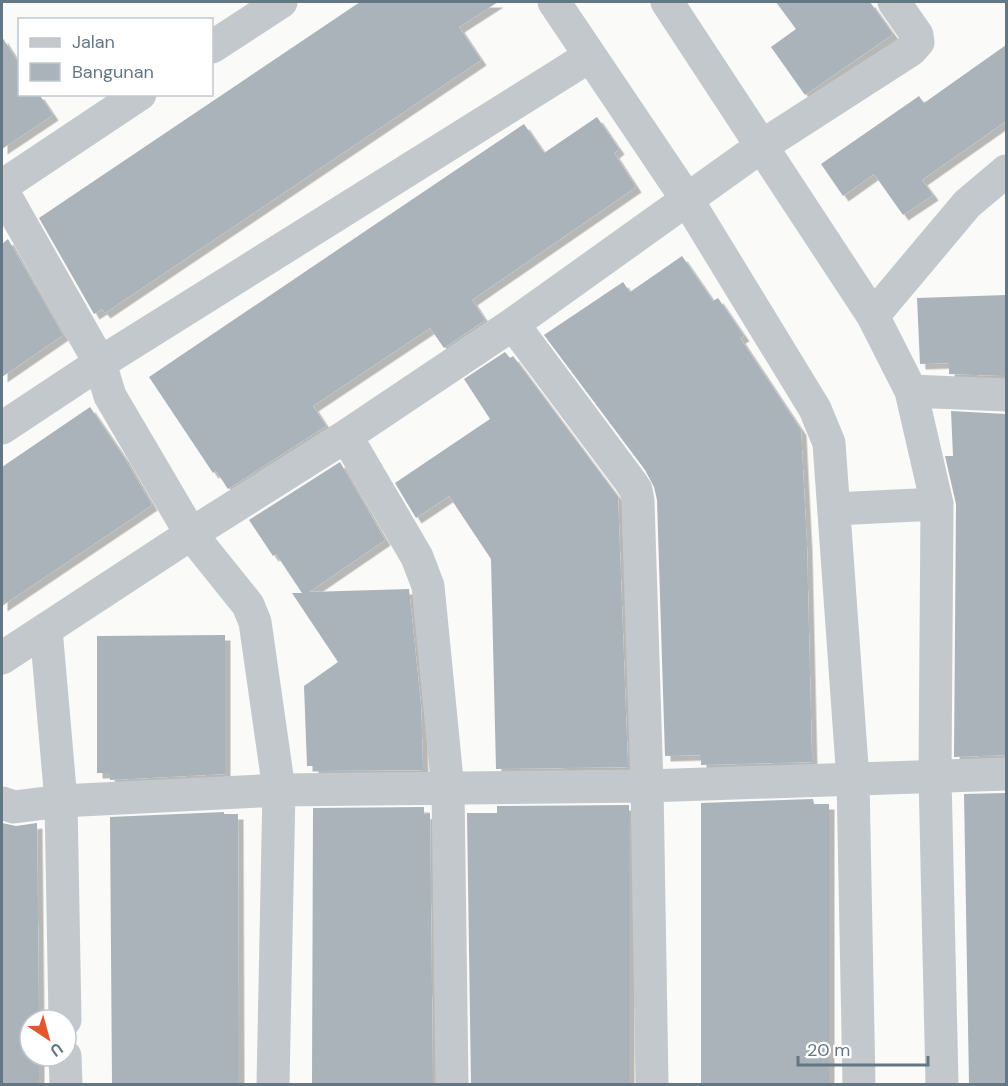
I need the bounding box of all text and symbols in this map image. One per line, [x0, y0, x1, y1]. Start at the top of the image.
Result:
legend [18, 18, 213, 96]
text: Jalan [72, 30, 115, 54]
text: Bangunan [72, 60, 154, 84]
north arrow [18, 1008, 78, 1068]
scale bar [798, 1029, 928, 1067]
text: U [46, 1038, 67, 1061]
text: 20 m [807, 1038, 850, 1062]

